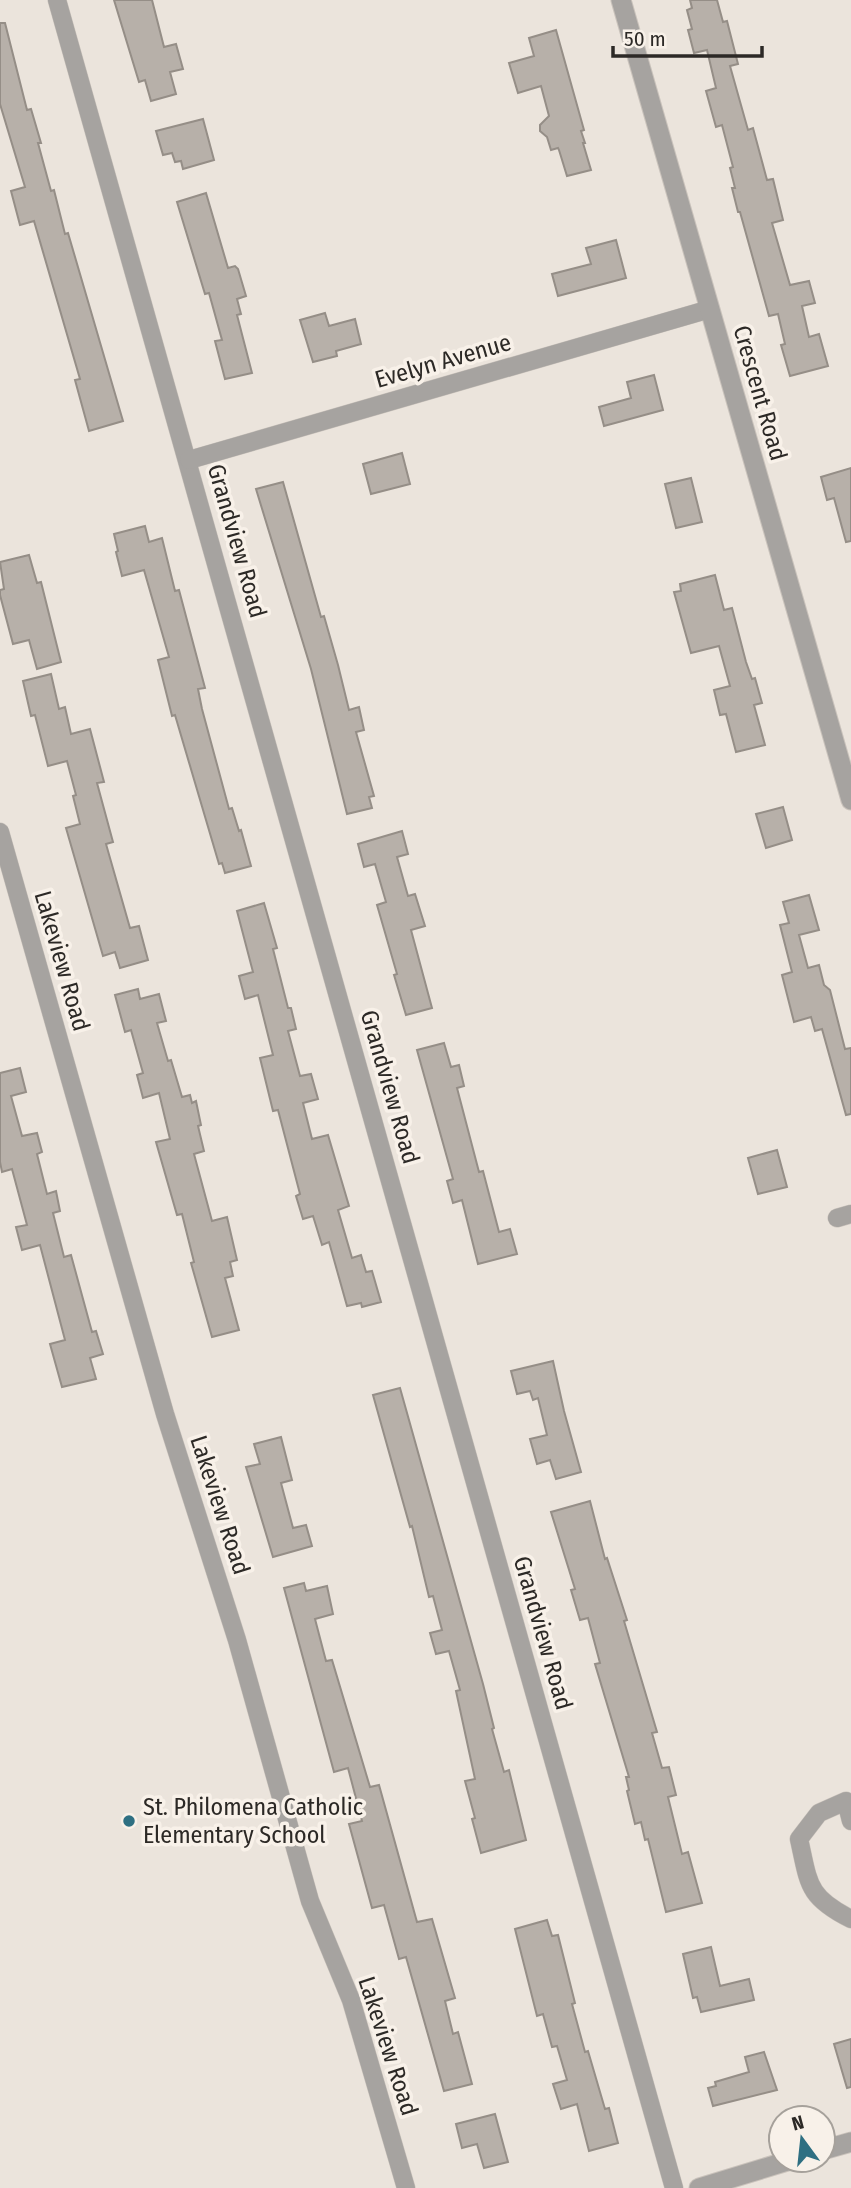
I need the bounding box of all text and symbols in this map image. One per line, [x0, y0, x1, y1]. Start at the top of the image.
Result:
scale bar [613, 14, 762, 58]
text: 50 m [624, 26, 666, 52]
street label: Crescent Road [727, 322, 793, 464]
street label: Evelyn Avenue [372, 328, 514, 394]
street label: Grandview Road [202, 461, 272, 621]
street label: Lakeview Road [29, 888, 95, 1034]
street label: Grandview Road [355, 1007, 425, 1167]
street label: Lakeview Road [184, 1432, 256, 1578]
street label: Grandview Road [508, 1553, 578, 1713]
place label: St. Philomena Catholic Elementary School [143, 1793, 363, 1849]
marker: St. Philomena Catholic Elementary School [121, 1813, 137, 1829]
street label: Lakeview Road [352, 1973, 424, 2119]
north arrow [767, 2104, 837, 2174]
text: N [789, 2110, 806, 2136]

